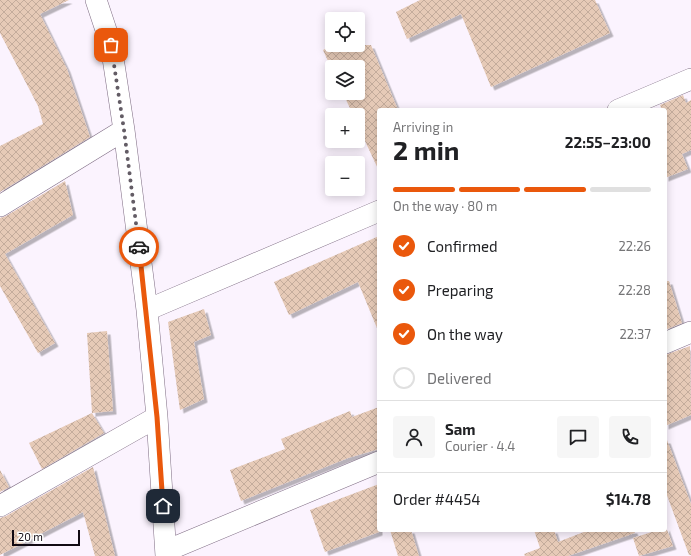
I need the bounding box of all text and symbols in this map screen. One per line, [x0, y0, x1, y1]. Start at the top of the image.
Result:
map controls [325, 12, 365, 196]
button: locate [325, 12, 365, 52]
pin [94, 28, 128, 62]
icon: bag [100, 34, 122, 56]
button: layers [325, 60, 365, 100]
button: + [325, 108, 365, 148]
text: Arriving in [393, 119, 453, 135]
text: 22:55–23:00 [565, 133, 651, 151]
text: 2 min [393, 134, 459, 165]
button: − [325, 156, 365, 196]
text: On the way · 80 m [393, 198, 497, 214]
courier [119, 227, 159, 267]
icon: check [393, 235, 415, 257]
icon: car [128, 236, 150, 258]
text: Confirmed [427, 237, 498, 255]
text: 22:26 [619, 238, 651, 254]
icon: check [393, 279, 415, 301]
text: Preparing [427, 281, 493, 299]
text: 22:28 [618, 282, 651, 298]
icon: check [393, 323, 415, 345]
text: On the way [427, 325, 503, 343]
text: 22:37 [619, 326, 651, 342]
text: Delivered [427, 369, 492, 387]
button: person [393, 416, 435, 458]
button: chat [557, 416, 599, 458]
button: phone [609, 416, 651, 458]
text: Sam [445, 420, 476, 438]
text: Courier · 4.4 [445, 438, 515, 454]
pin [146, 489, 180, 523]
text: Order #4454 [393, 490, 481, 508]
text: $14.78 [606, 490, 651, 508]
icon: home [152, 495, 174, 517]
scale bar [12, 528, 80, 547]
text: 20 m [18, 530, 43, 543]

